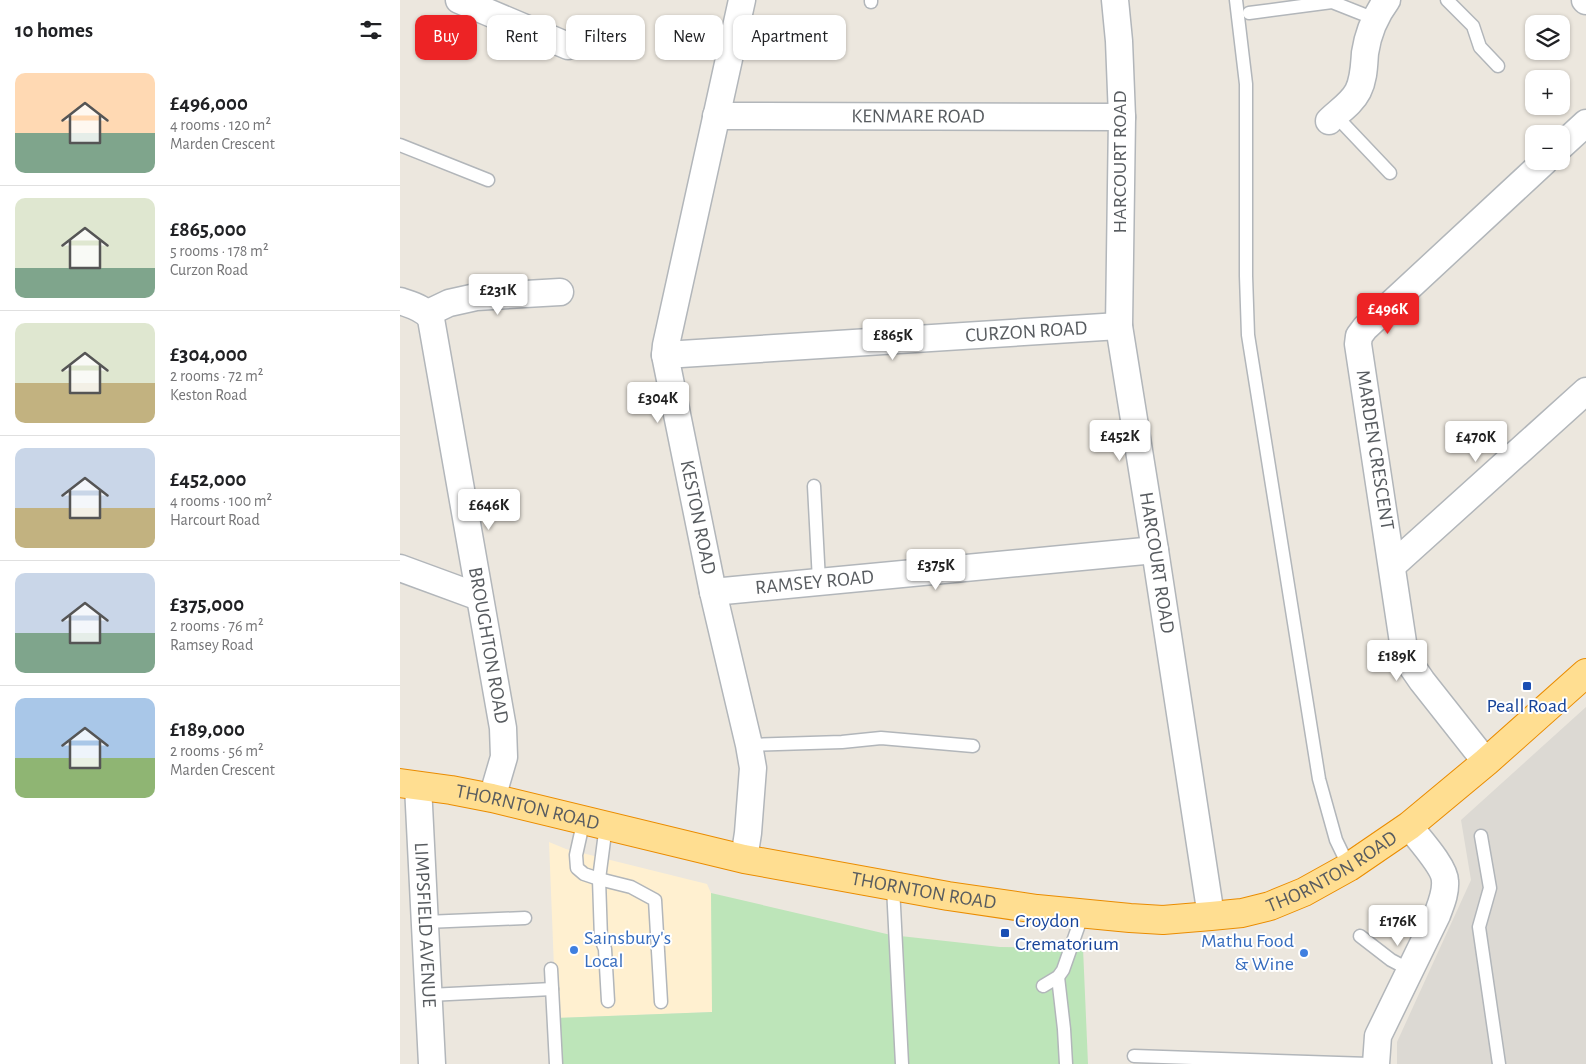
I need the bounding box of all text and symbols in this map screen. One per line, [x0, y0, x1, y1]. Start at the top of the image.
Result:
chip: Buy [415, 15, 477, 60]
chip: Rent [487, 15, 556, 60]
chip: Filters [566, 15, 645, 60]
chip: New [655, 15, 723, 60]
chip: Apartment [733, 15, 846, 60]
map controls [1525, 15, 1570, 170]
button: layers [1525, 15, 1570, 60]
icon: filters [357, 16, 385, 44]
text: 10 homes [15, 20, 93, 41]
button: + [1525, 70, 1570, 115]
street label: HARCOURT ROAD [1110, 90, 1130, 234]
icon: home [55, 93, 115, 153]
text: £496,000 [170, 93, 248, 114]
street label: KENMARE ROAD [851, 106, 985, 127]
text: 4 rooms · 120 m² [170, 117, 271, 133]
button: − [1525, 125, 1570, 170]
text: Marden Crescent [170, 136, 275, 152]
icon: home [55, 218, 115, 278]
text: £865,000 [170, 219, 247, 240]
text: 5 rooms · 178 m² [170, 243, 268, 259]
text: Curzon Road [170, 262, 248, 278]
pin: £231K [463, 274, 533, 316]
text: £231K [480, 282, 516, 298]
pin: £496K [1353, 292, 1423, 335]
text: £496K [1368, 301, 1408, 317]
pin: £865K [858, 318, 928, 361]
street label: CURZON ROAD [965, 318, 1088, 346]
text: £865K [873, 327, 913, 343]
icon: home [55, 343, 115, 403]
text: £304,000 [170, 344, 248, 365]
text: 2 rooms · 72 m² [170, 368, 263, 384]
street label: MARDEN CRESCENT [1352, 369, 1398, 532]
pin: £304K [623, 382, 693, 424]
text: Keston Road [170, 387, 247, 403]
text: £304K [638, 390, 678, 406]
pin: £452K [1085, 420, 1155, 462]
pin: £470K [1441, 420, 1511, 463]
text: £452K [1101, 428, 1139, 444]
text: £470K [1456, 429, 1496, 445]
street label: KESTON ROAD [677, 458, 719, 576]
icon: home [55, 468, 115, 528]
text: £452,000 [170, 469, 247, 490]
pin: £646K [454, 488, 524, 531]
street label: HARCOURT ROAD [1136, 490, 1178, 635]
text: 4 rooms · 100 m² [170, 493, 272, 509]
text: £646K [469, 497, 509, 513]
text: Harcourt Road [170, 512, 260, 528]
pin: £375K [901, 548, 971, 591]
text: £375K [917, 557, 955, 573]
street label: BROUGHTON ROAD [465, 565, 512, 725]
street label: RAMSEY ROAD [754, 567, 875, 598]
icon: home [55, 593, 115, 653]
text: £375,000 [170, 594, 244, 615]
text: 2 rooms · 76 m² [170, 618, 264, 634]
text: Ramsey Road [170, 637, 253, 653]
pin: £189K [1362, 640, 1432, 682]
text: £189K [1378, 648, 1416, 664]
marker: Peall Road [1521, 680, 1533, 692]
place label: Peall Road [1487, 696, 1567, 716]
icon: home [55, 718, 115, 778]
text: £189,000 [170, 719, 245, 740]
text: 2 rooms · 56 m² [170, 743, 264, 759]
text: Marden Crescent [170, 762, 275, 778]
street label: THORNTON ROAD [454, 781, 602, 834]
street label: THORNTON ROAD [1264, 827, 1401, 916]
street label: LIMPSFIELD AVENUE [411, 842, 439, 1008]
street label: THORNTON ROAD [850, 869, 998, 913]
pin: £176K [1363, 904, 1433, 947]
place label: Croydon Crematorium [1015, 911, 1119, 954]
text: £176K [1380, 913, 1416, 929]
marker: Croydon Crematorium [999, 927, 1011, 939]
place label: Sainsbury's Local [584, 928, 671, 971]
place label: Mathu Food & Wine [1201, 931, 1294, 974]
marker: Sainsbury's Local [568, 944, 580, 956]
marker: Mathu Food & Wine [1298, 947, 1310, 959]

